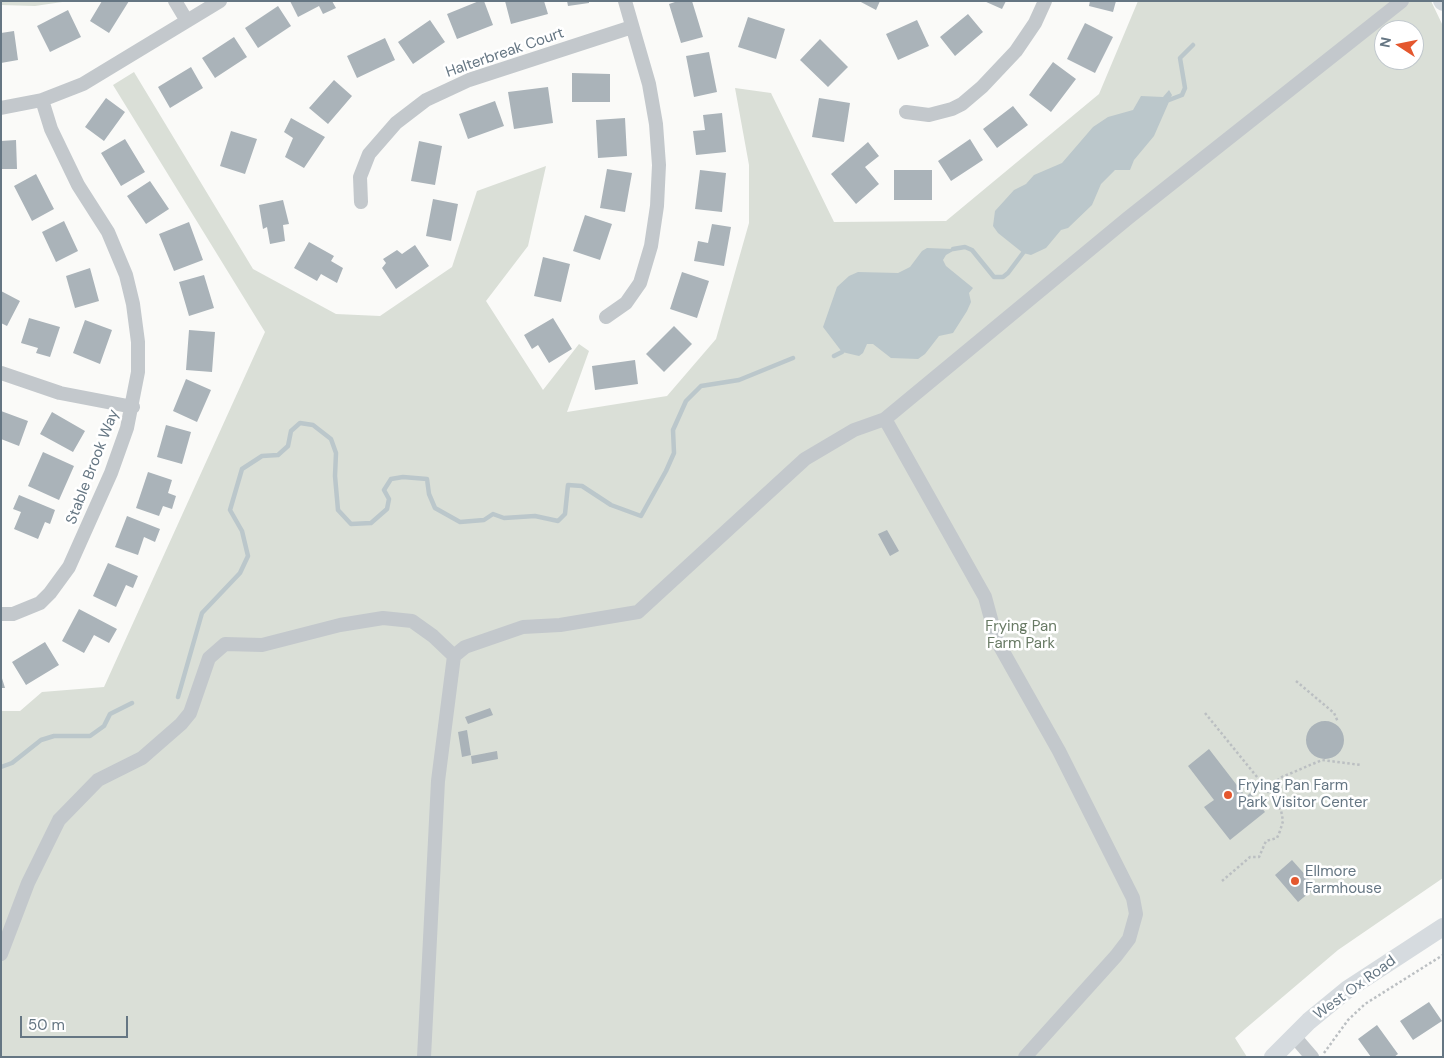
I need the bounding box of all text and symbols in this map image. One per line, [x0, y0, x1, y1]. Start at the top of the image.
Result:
north arrow [1374, 20, 1424, 70]
street label: Halterbreak Court [443, 24, 567, 82]
text: N [1375, 36, 1395, 49]
street label: Stable Brook Way [63, 407, 123, 527]
park label: Frying Pan Farm Park [985, 618, 1057, 653]
place label: Frying Pan Farm Park Visitor Center [1238, 777, 1368, 812]
marker: Frying Pan Farm Park Visitor Center [1222, 789, 1234, 801]
place label: Ellmore Farmhouse [1305, 863, 1382, 898]
marker: Ellmore Farmhouse [1289, 875, 1301, 887]
street label: West Ox Road [1310, 952, 1400, 1024]
scale bar [22, 1006, 130, 1038]
text: 50 m [28, 1015, 65, 1035]

